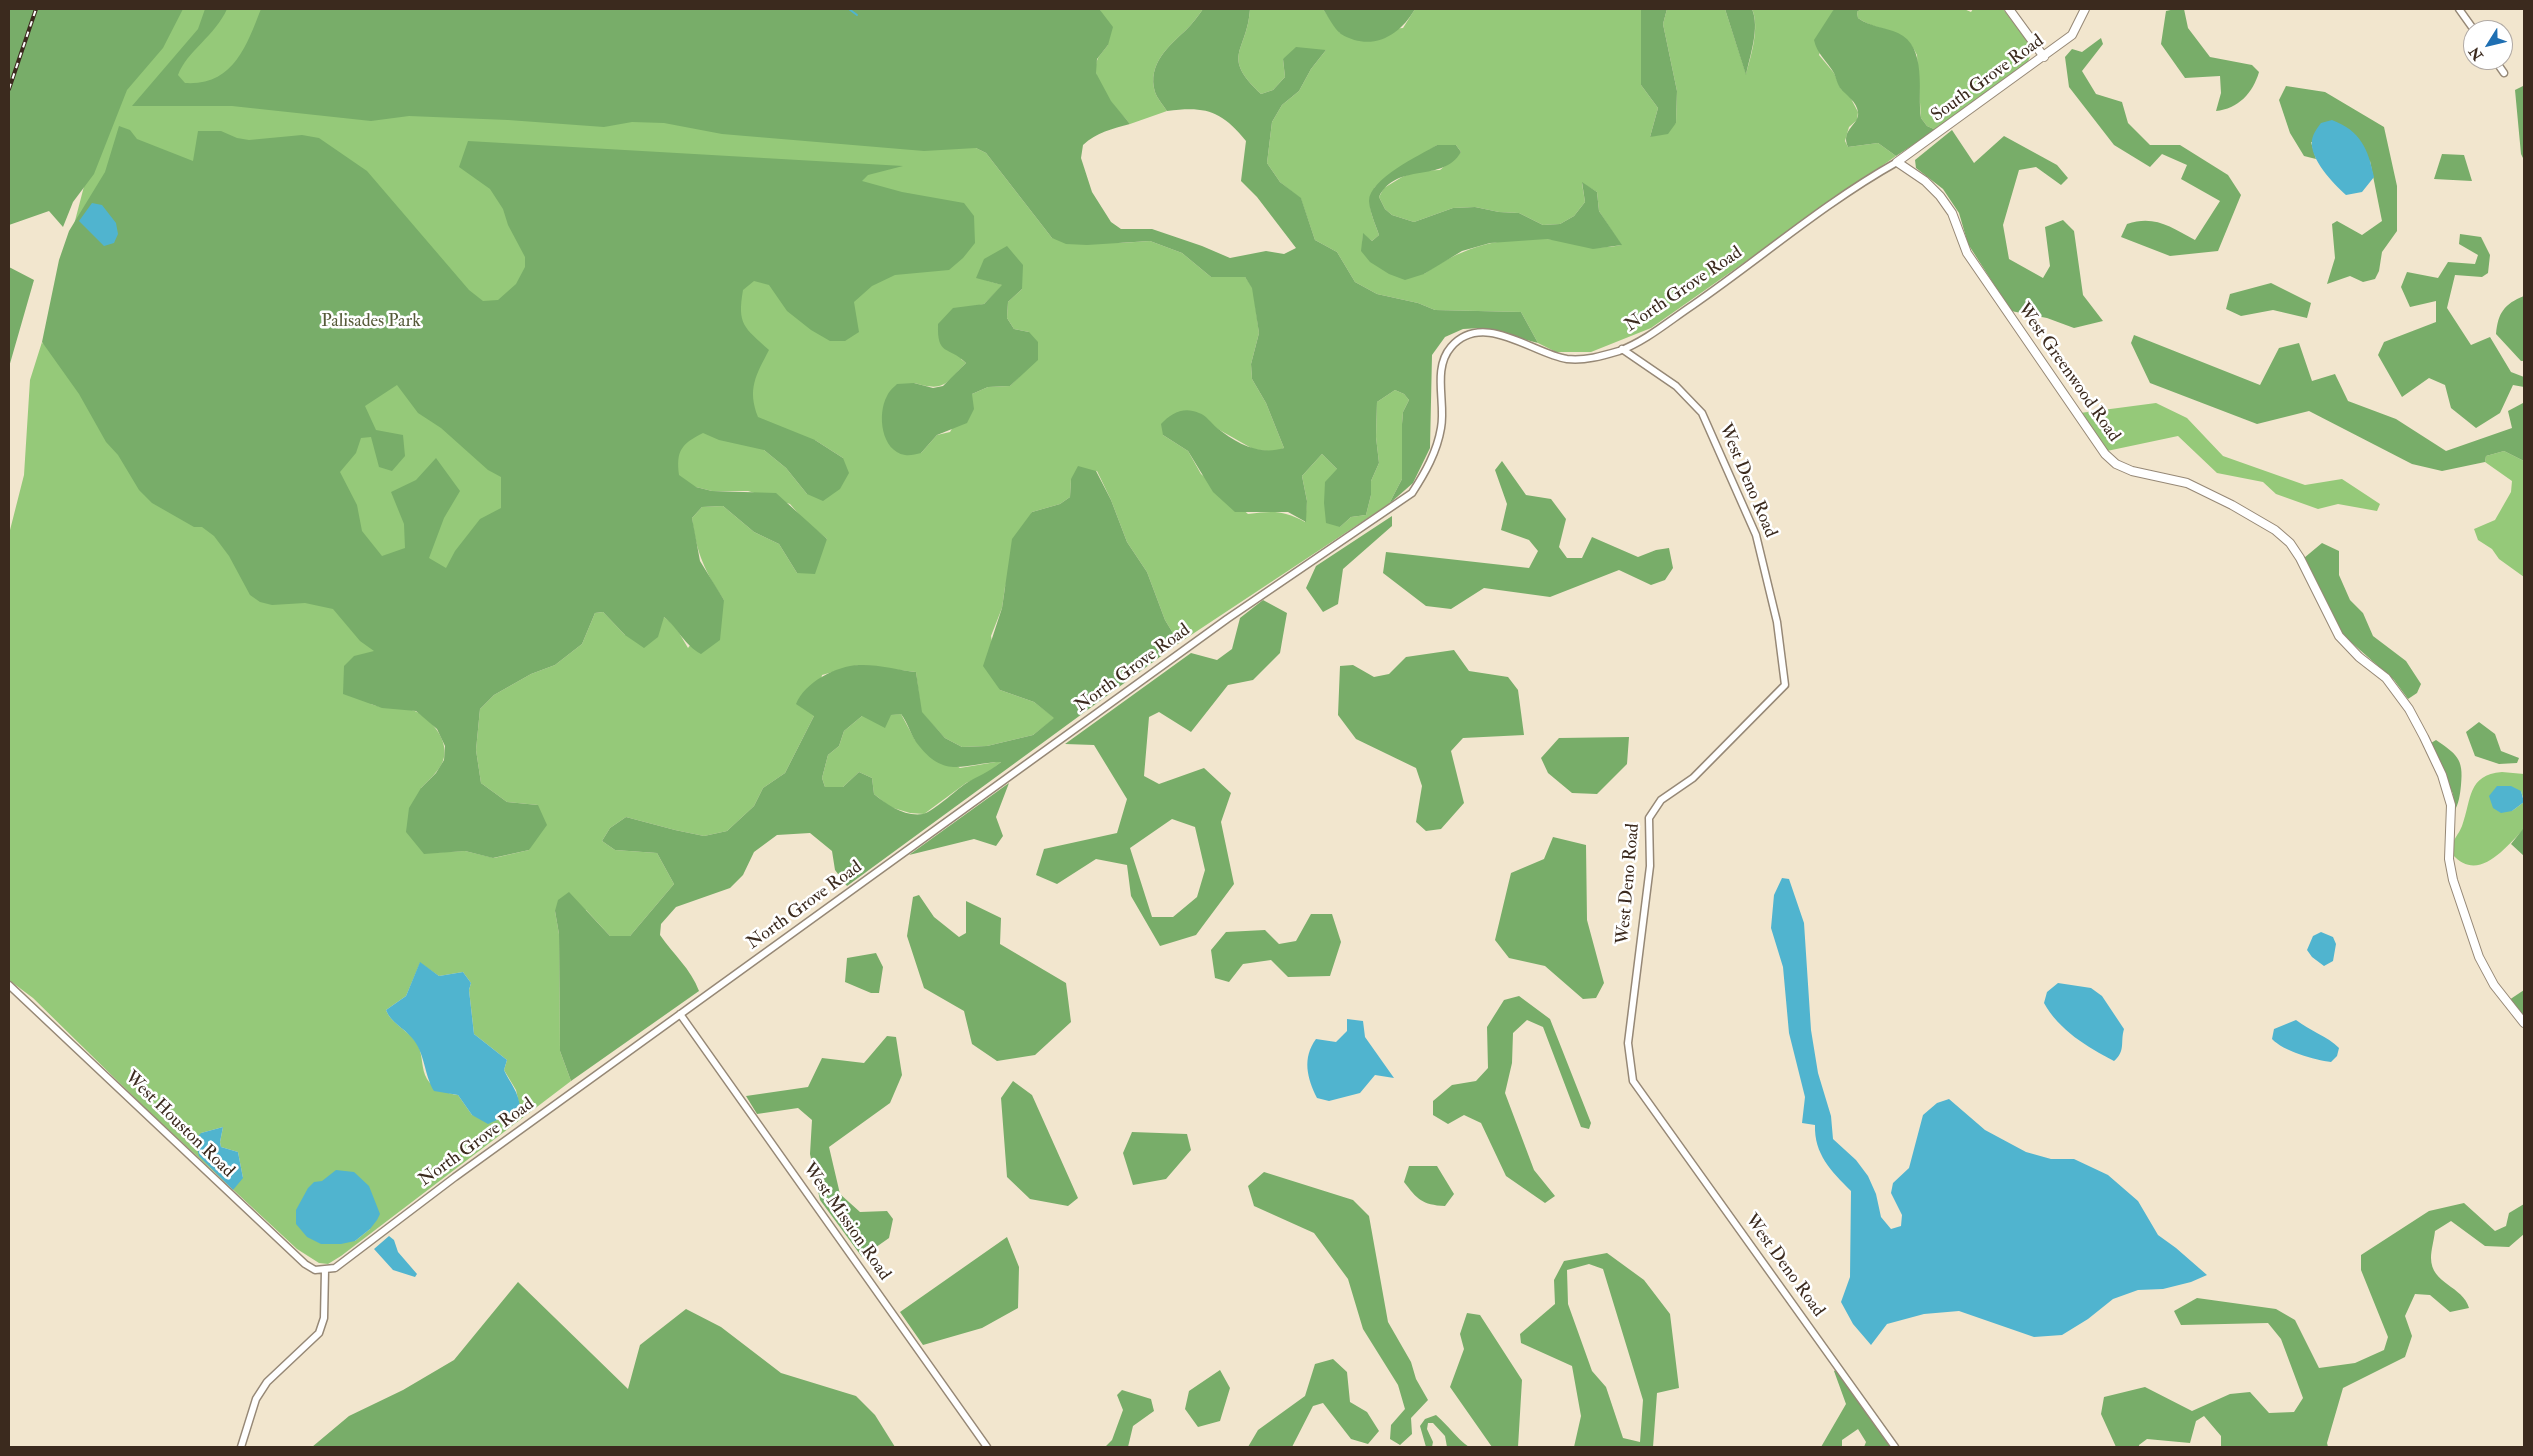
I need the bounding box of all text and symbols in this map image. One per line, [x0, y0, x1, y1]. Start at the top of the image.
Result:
north arrow [2463, 20, 2513, 70]
street label: South Grove Road [1928, 31, 2048, 127]
text: N [2466, 43, 2487, 64]
street label: North Grove Road [1621, 243, 1747, 337]
street label: West Greenwood Road [2012, 299, 2124, 447]
park label: Palisades Park [321, 311, 421, 333]
street label: West Deno Road [1713, 421, 1781, 541]
street label: North Grove Road [1071, 620, 1195, 718]
street label: West Deno Road [1613, 823, 1645, 945]
street label: North Grove Road [743, 857, 867, 955]
street label: West Houston Road [120, 1067, 238, 1183]
street label: North Grove Road [415, 1094, 539, 1192]
street label: West Mission Road [797, 1159, 895, 1285]
street label: West Deno Road [1740, 1211, 1828, 1321]

